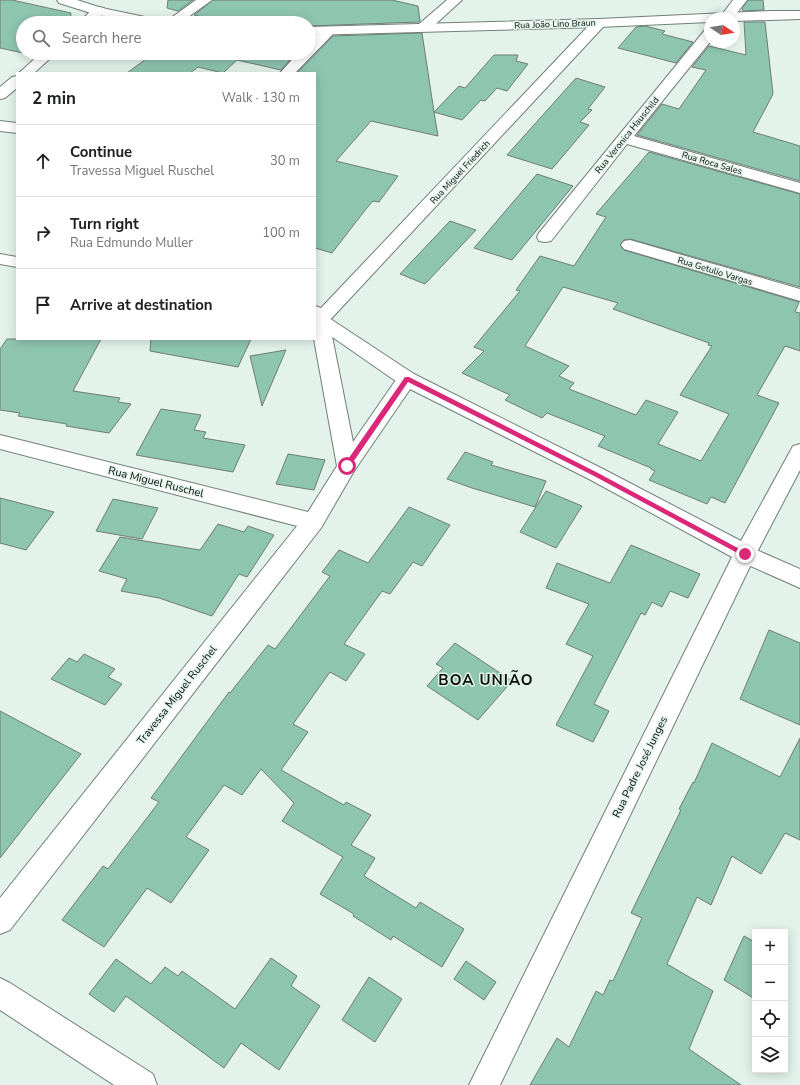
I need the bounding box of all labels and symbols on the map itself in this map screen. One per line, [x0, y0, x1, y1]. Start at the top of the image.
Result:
north arrow [704, 12, 740, 48]
street label: Rua João Lino Braun [514, 17, 596, 31]
street label: Rua Veronica Hauschild [592, 94, 662, 176]
street label: Rua Miguel Friedrich [427, 138, 493, 206]
street label: Rua Roca Sales [680, 149, 744, 177]
street label: Rua Getulio Vargas [676, 254, 754, 288]
route start [338, 457, 356, 475]
street label: Rua Miguel Ruschel [107, 463, 206, 501]
route end [736, 545, 754, 563]
street label: Travessa Miguel Ruschel [134, 642, 221, 748]
district label: BOA UNIÃO [438, 669, 534, 690]
street label: Rua Padre José Junges [609, 714, 671, 820]

